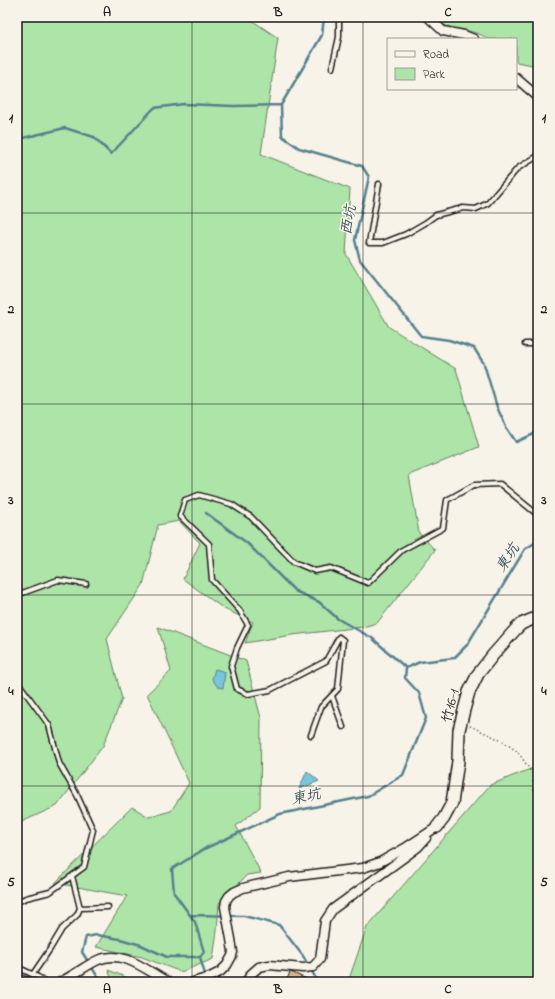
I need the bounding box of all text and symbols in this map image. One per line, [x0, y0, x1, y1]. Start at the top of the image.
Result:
text: A [103, 3, 111, 22]
text: B [273, 3, 283, 22]
text: C [444, 3, 452, 22]
legend [387, 38, 517, 90]
text: Road [423, 46, 449, 64]
text: Park [423, 66, 445, 84]
text: 1 [9, 109, 14, 128]
text: 1 [542, 109, 547, 128]
water label: 西坑 [336, 201, 363, 237]
text: 2 [7, 300, 15, 319]
text: 2 [540, 300, 548, 319]
text: 3 [7, 491, 14, 510]
text: 3 [540, 491, 547, 510]
water label: 東坑 [490, 538, 527, 577]
text: 4 [7, 682, 14, 701]
text: 4 [540, 682, 547, 701]
street label: 竹16-1 [436, 686, 466, 725]
water label: 東坑 [289, 783, 325, 811]
text: 5 [7, 873, 15, 892]
text: 5 [540, 873, 548, 892]
text: A [103, 980, 111, 999]
text: B [273, 980, 283, 999]
text: C [444, 980, 452, 999]

